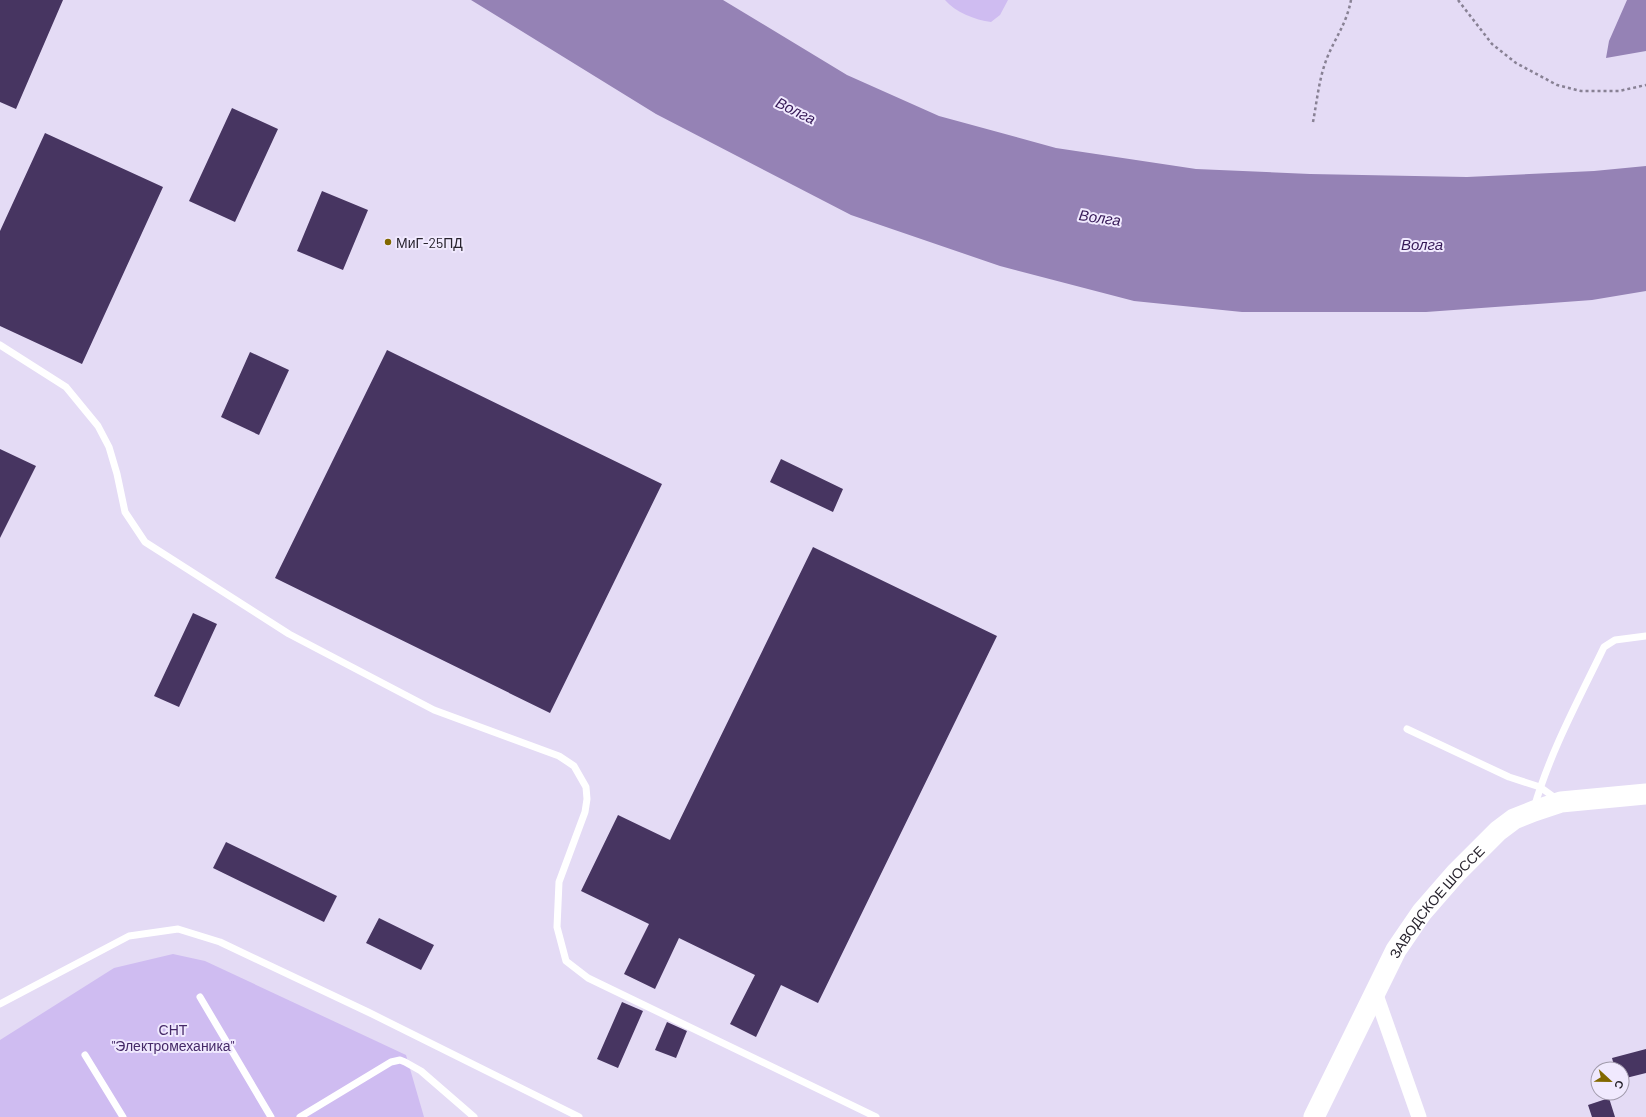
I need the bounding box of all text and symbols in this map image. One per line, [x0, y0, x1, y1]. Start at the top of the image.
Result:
water label: Волга [773, 93, 819, 127]
water label: Волга [1078, 205, 1122, 229]
place label: МиГ-25ПД [396, 234, 463, 251]
water label: Волга [1401, 235, 1443, 253]
marker: МиГ-25ПД [383, 237, 393, 247]
street label: ЗАВОДСКОЕ ШОССЕ [1385, 842, 1487, 961]
park label: СНТ "Электромеханика" [112, 1021, 235, 1054]
north arrow [1590, 1061, 1630, 1101]
text: С [1612, 1079, 1627, 1091]

